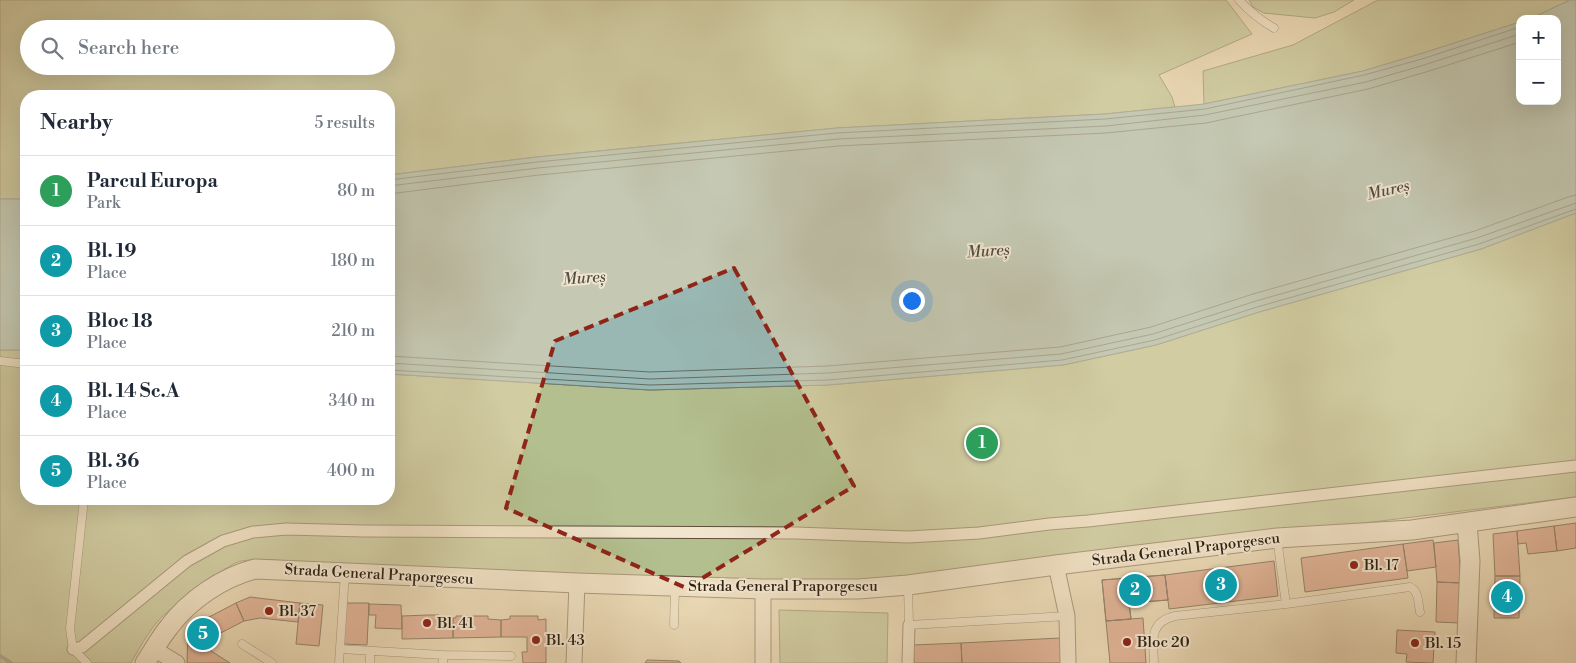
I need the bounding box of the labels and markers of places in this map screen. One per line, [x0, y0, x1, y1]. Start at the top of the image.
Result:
pin: 1 [966, 424, 998, 462]
place label: Bl. 17 [1363, 556, 1399, 575]
marker: Bl. 17 [1348, 559, 1360, 571]
pin: 3 [1205, 566, 1237, 604]
pin: 2 [1119, 571, 1151, 609]
pin: 4 [1491, 578, 1523, 616]
place label: Bl. 37 [278, 602, 316, 621]
marker: Bl. 37 [263, 605, 275, 617]
place label: Bl. 41 [436, 614, 474, 633]
pin: 5 [187, 615, 219, 653]
marker: Bl. 41 [421, 617, 433, 629]
place label: Bl. 43 [545, 631, 585, 650]
place label: Bloc 20 [1136, 633, 1190, 652]
marker: Bl. 43 [530, 634, 542, 646]
place label: Bl. 15 [1424, 634, 1461, 653]
marker: Bloc 20 [1121, 636, 1133, 648]
marker: Bl. 15 [1409, 637, 1421, 649]

